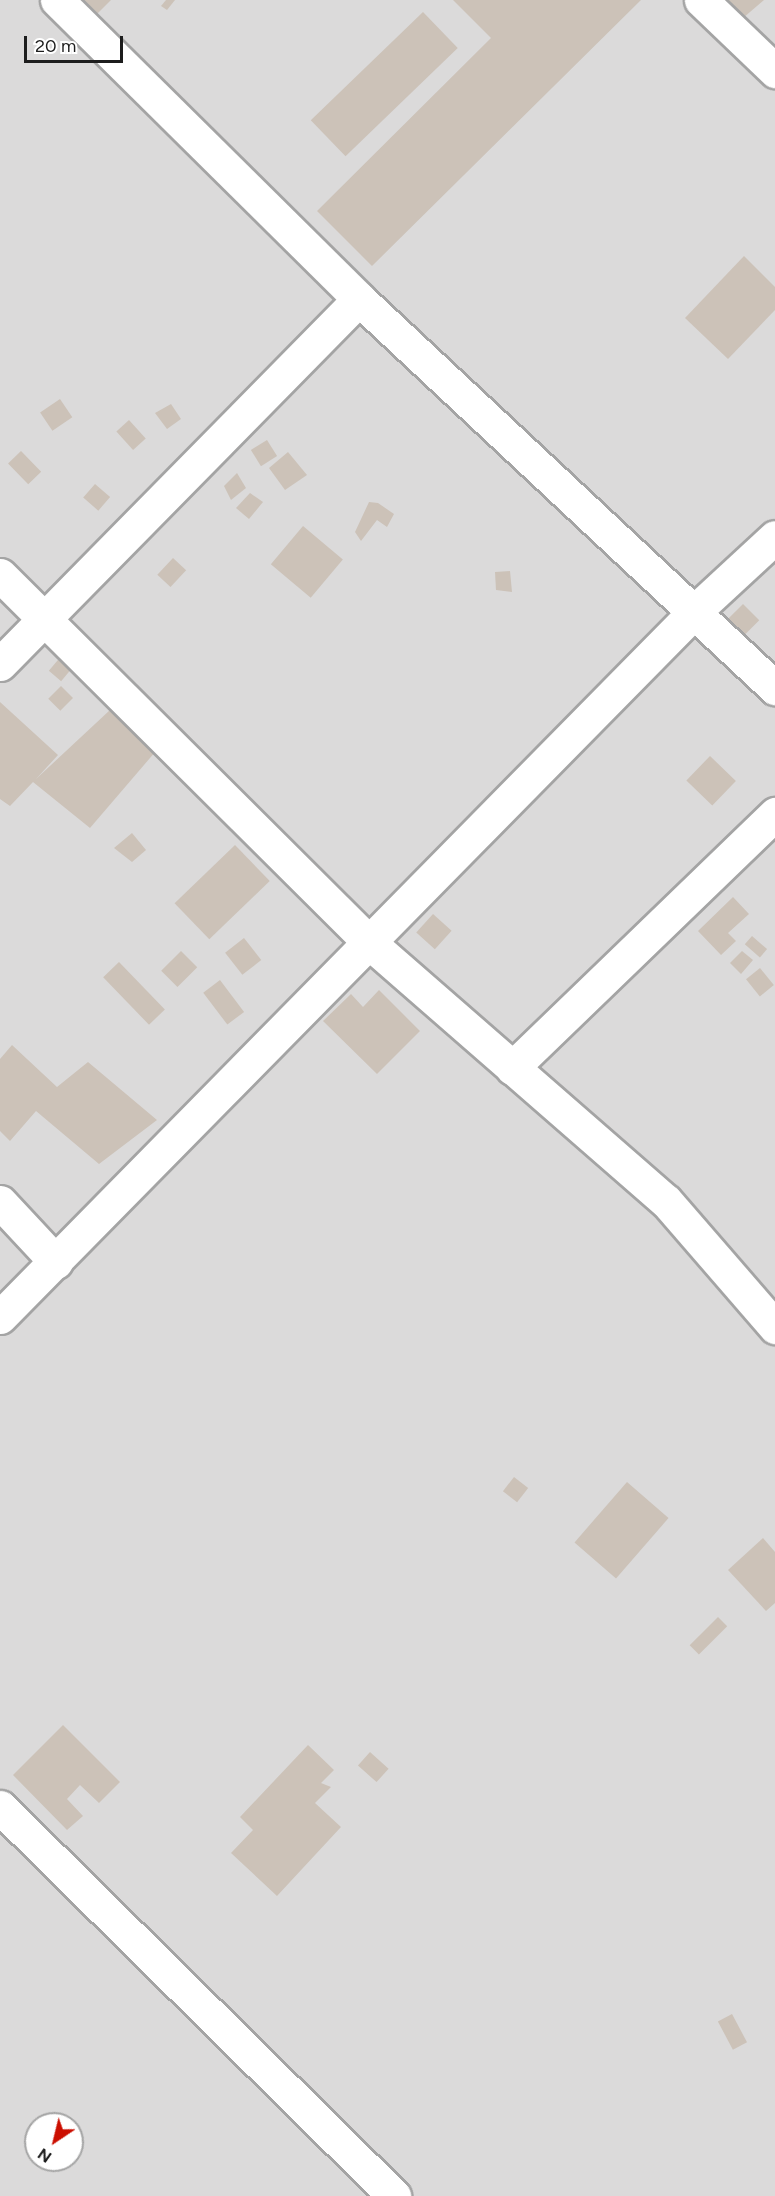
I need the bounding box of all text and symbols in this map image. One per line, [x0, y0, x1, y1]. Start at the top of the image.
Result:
scale bar [27, 24, 126, 62]
text: 20 m [35, 35, 76, 57]
north arrow [24, 2112, 84, 2172]
text: N [34, 2144, 55, 2167]

